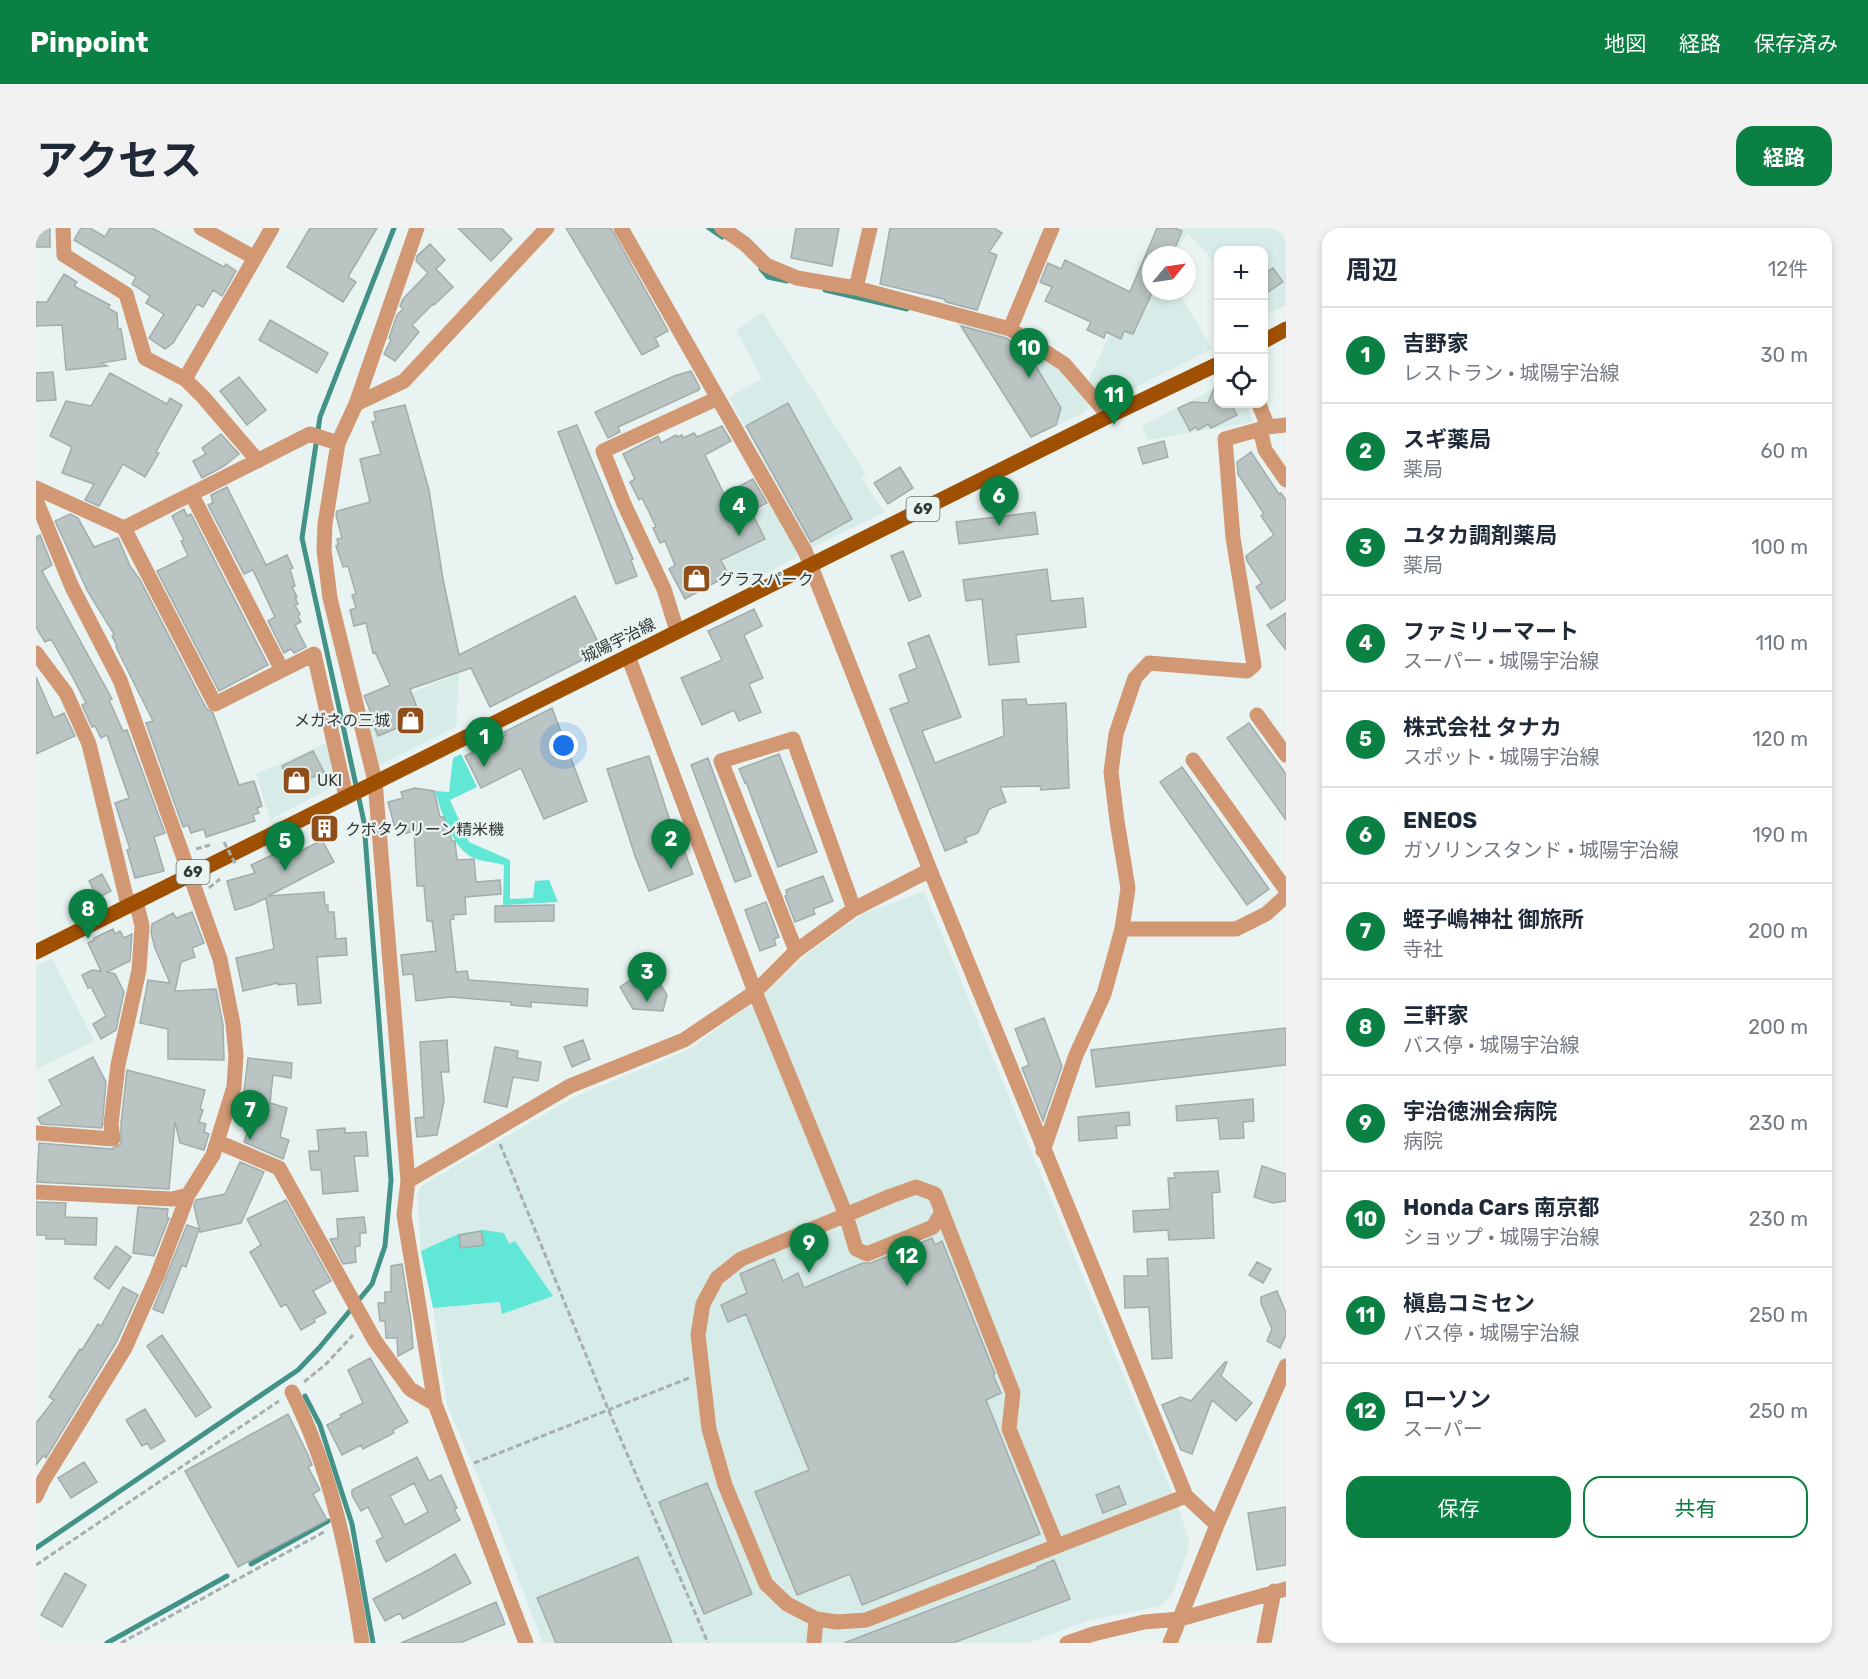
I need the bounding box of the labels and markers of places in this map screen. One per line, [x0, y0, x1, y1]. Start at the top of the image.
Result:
pin: 10 [1010, 328, 1048, 378]
pin: 11 [1094, 376, 1134, 425]
pin: 6 [980, 476, 1018, 526]
pin: 4 [720, 486, 758, 536]
shop icon: グラスパーク [681, 563, 713, 595]
place label: グラスパーク [718, 570, 814, 589]
shop icon: メガネの三城 [395, 704, 427, 736]
place label: メガネの三城 [294, 711, 390, 730]
pin: 1 [464, 718, 504, 767]
shop icon: UKI [280, 764, 312, 796]
place label: UKI [317, 771, 342, 790]
building icon: クボタクリーン精米機 [308, 813, 340, 845]
place label: クボタクリーン精米機 [345, 820, 504, 839]
pin: 2 [652, 820, 690, 869]
pin: 5 [266, 822, 304, 871]
pin: 8 [68, 890, 108, 939]
pin: 3 [628, 952, 666, 1002]
pin: 7 [230, 1090, 270, 1140]
pin: 9 [790, 1224, 828, 1273]
pin: 12 [888, 1236, 926, 1286]

